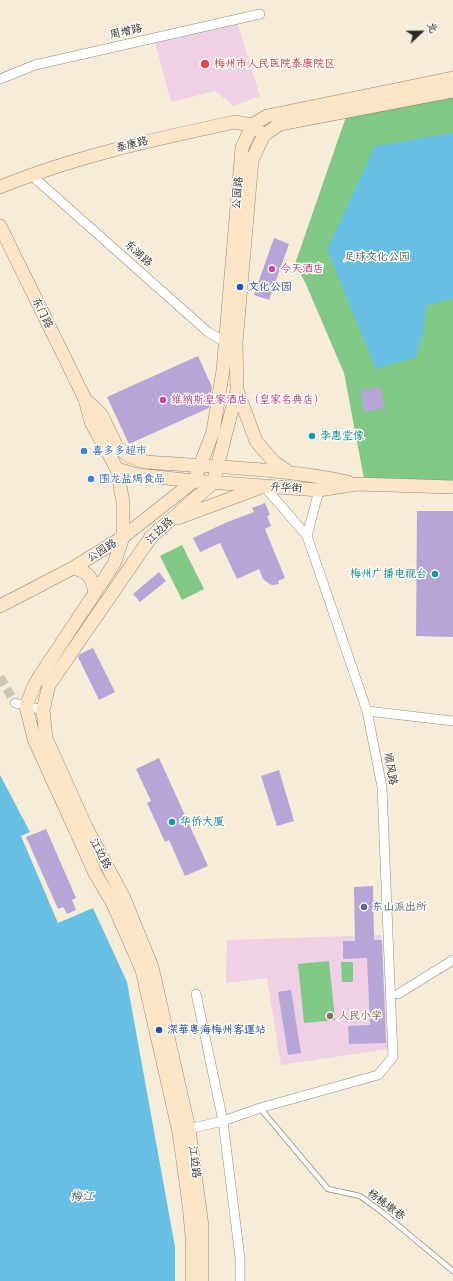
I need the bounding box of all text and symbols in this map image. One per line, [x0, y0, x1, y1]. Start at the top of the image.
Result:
north arrow [401, 12, 441, 52]
text: 北 [425, 20, 441, 35]
street label: 周增路 [108, 22, 144, 42]
place label: 梅州市人民医院泰康院区 [214, 57, 335, 71]
marker: 梅州市人民医院泰康院区 [199, 58, 211, 70]
street label: 泰康路 [114, 135, 150, 155]
street label: 公园路 [230, 176, 246, 210]
street label: 东湖路 [121, 238, 155, 270]
park label: 足球文化公园 [344, 250, 410, 264]
place label: 今天酒店 [280, 262, 324, 276]
marker: 今天酒店 [267, 264, 277, 274]
place label: 文化公园 [248, 280, 292, 294]
marker: 文化公园 [235, 282, 245, 292]
street label: 东门路 [29, 295, 55, 331]
place label: 维纳斯皇家酒店（皇家名典店） [171, 393, 325, 407]
marker: 维纳斯皇家酒店（皇家名典店） [158, 395, 168, 405]
place label: 李惠堂像 [320, 429, 364, 443]
marker: 李惠堂像 [307, 431, 317, 441]
place label: 喜多多超市 [92, 444, 147, 458]
marker: 喜多多超市 [79, 446, 89, 456]
place label: 围龙盐焗食品 [99, 472, 165, 486]
marker: 围龙盐焗食品 [86, 474, 96, 484]
street label: 升华街 [269, 481, 303, 495]
street label: 江边路 [144, 515, 176, 547]
street label: 公园路 [85, 537, 119, 565]
place label: 梅州广播电视台 [350, 567, 427, 581]
marker: 梅州广播电视台 [430, 569, 440, 579]
street label: 顺风路 [381, 752, 399, 786]
place label: 华侨大厦 [180, 815, 224, 829]
marker: 华侨大厦 [167, 817, 177, 827]
street label: 江边路 [86, 836, 114, 872]
place label: 东山派出所 [372, 900, 427, 914]
marker: 东山派出所 [359, 902, 369, 912]
place label: 人民小学 [338, 1009, 382, 1023]
marker: 人民小学 [325, 1011, 335, 1021]
place label: 深華粵海梅州客運站 [167, 1023, 266, 1037]
marker: 深華粵海梅州客運站 [154, 1025, 164, 1035]
street label: 江边路 [185, 1145, 203, 1179]
street label: 杨桃墩巷 [364, 1186, 408, 1224]
water label: 梅江 [70, 1190, 94, 1204]

